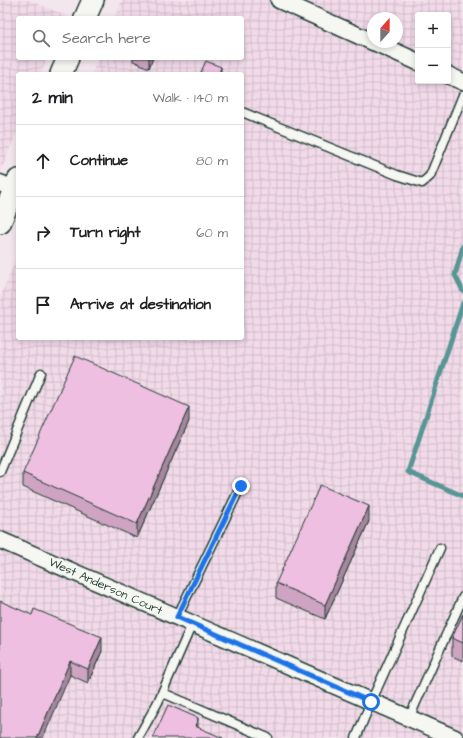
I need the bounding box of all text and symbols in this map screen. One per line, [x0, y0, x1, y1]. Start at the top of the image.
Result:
north arrow [367, 12, 403, 48]
map controls [415, 12, 451, 84]
button: + [415, 12, 451, 48]
search box [16, 16, 244, 60]
icon: search [30, 27, 52, 49]
text: Search here [62, 28, 151, 49]
button: − [415, 48, 451, 84]
text: 2 min [32, 86, 73, 110]
text: Walk · 140 m [153, 89, 228, 107]
icon: ahead [32, 150, 54, 172]
text: Continue [70, 150, 128, 171]
text: 80 m [196, 152, 228, 170]
icon: right [32, 222, 54, 244]
text: Turn right [70, 222, 141, 243]
text: 60 m [196, 224, 228, 242]
icon: arrive [32, 294, 54, 316]
text: Arrive at destination [70, 294, 211, 315]
route end [232, 477, 250, 495]
street label: West Anderson Court [46, 554, 165, 619]
route start [362, 693, 380, 711]

